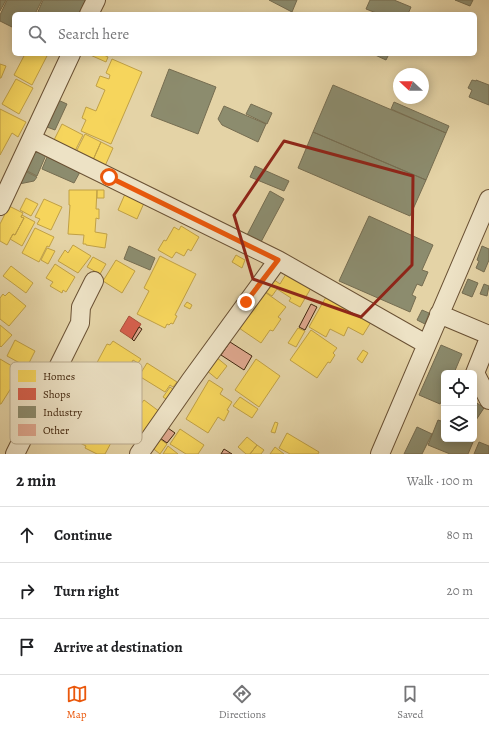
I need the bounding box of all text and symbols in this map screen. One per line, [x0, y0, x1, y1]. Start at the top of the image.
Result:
search box [12, 12, 477, 56]
icon: search [26, 23, 48, 45]
text: Search here [58, 24, 129, 44]
north arrow [393, 68, 429, 104]
route start [100, 168, 118, 186]
route end [237, 293, 255, 311]
legend [10, 362, 142, 444]
text: Homes [43, 369, 75, 384]
map controls [441, 370, 477, 442]
button: locate [441, 370, 477, 406]
text: Shops [43, 387, 70, 402]
text: Industry [43, 405, 82, 420]
button: layers [441, 406, 477, 442]
text: Other [43, 423, 69, 438]
text: 2 min [16, 469, 56, 492]
text: Walk · 100 m [407, 472, 473, 489]
icon: ahead [16, 524, 38, 546]
text: Continue [54, 525, 112, 545]
text: 80 m [446, 526, 473, 543]
icon: right [16, 580, 38, 602]
text: Turn right [54, 581, 119, 601]
text: 20 m [447, 582, 473, 599]
icon: arrive [16, 636, 38, 658]
text: Arrive at destination [54, 637, 183, 657]
tab: Map [66, 683, 88, 722]
tab: Directions [219, 683, 266, 722]
tab: Saved [397, 683, 423, 722]

